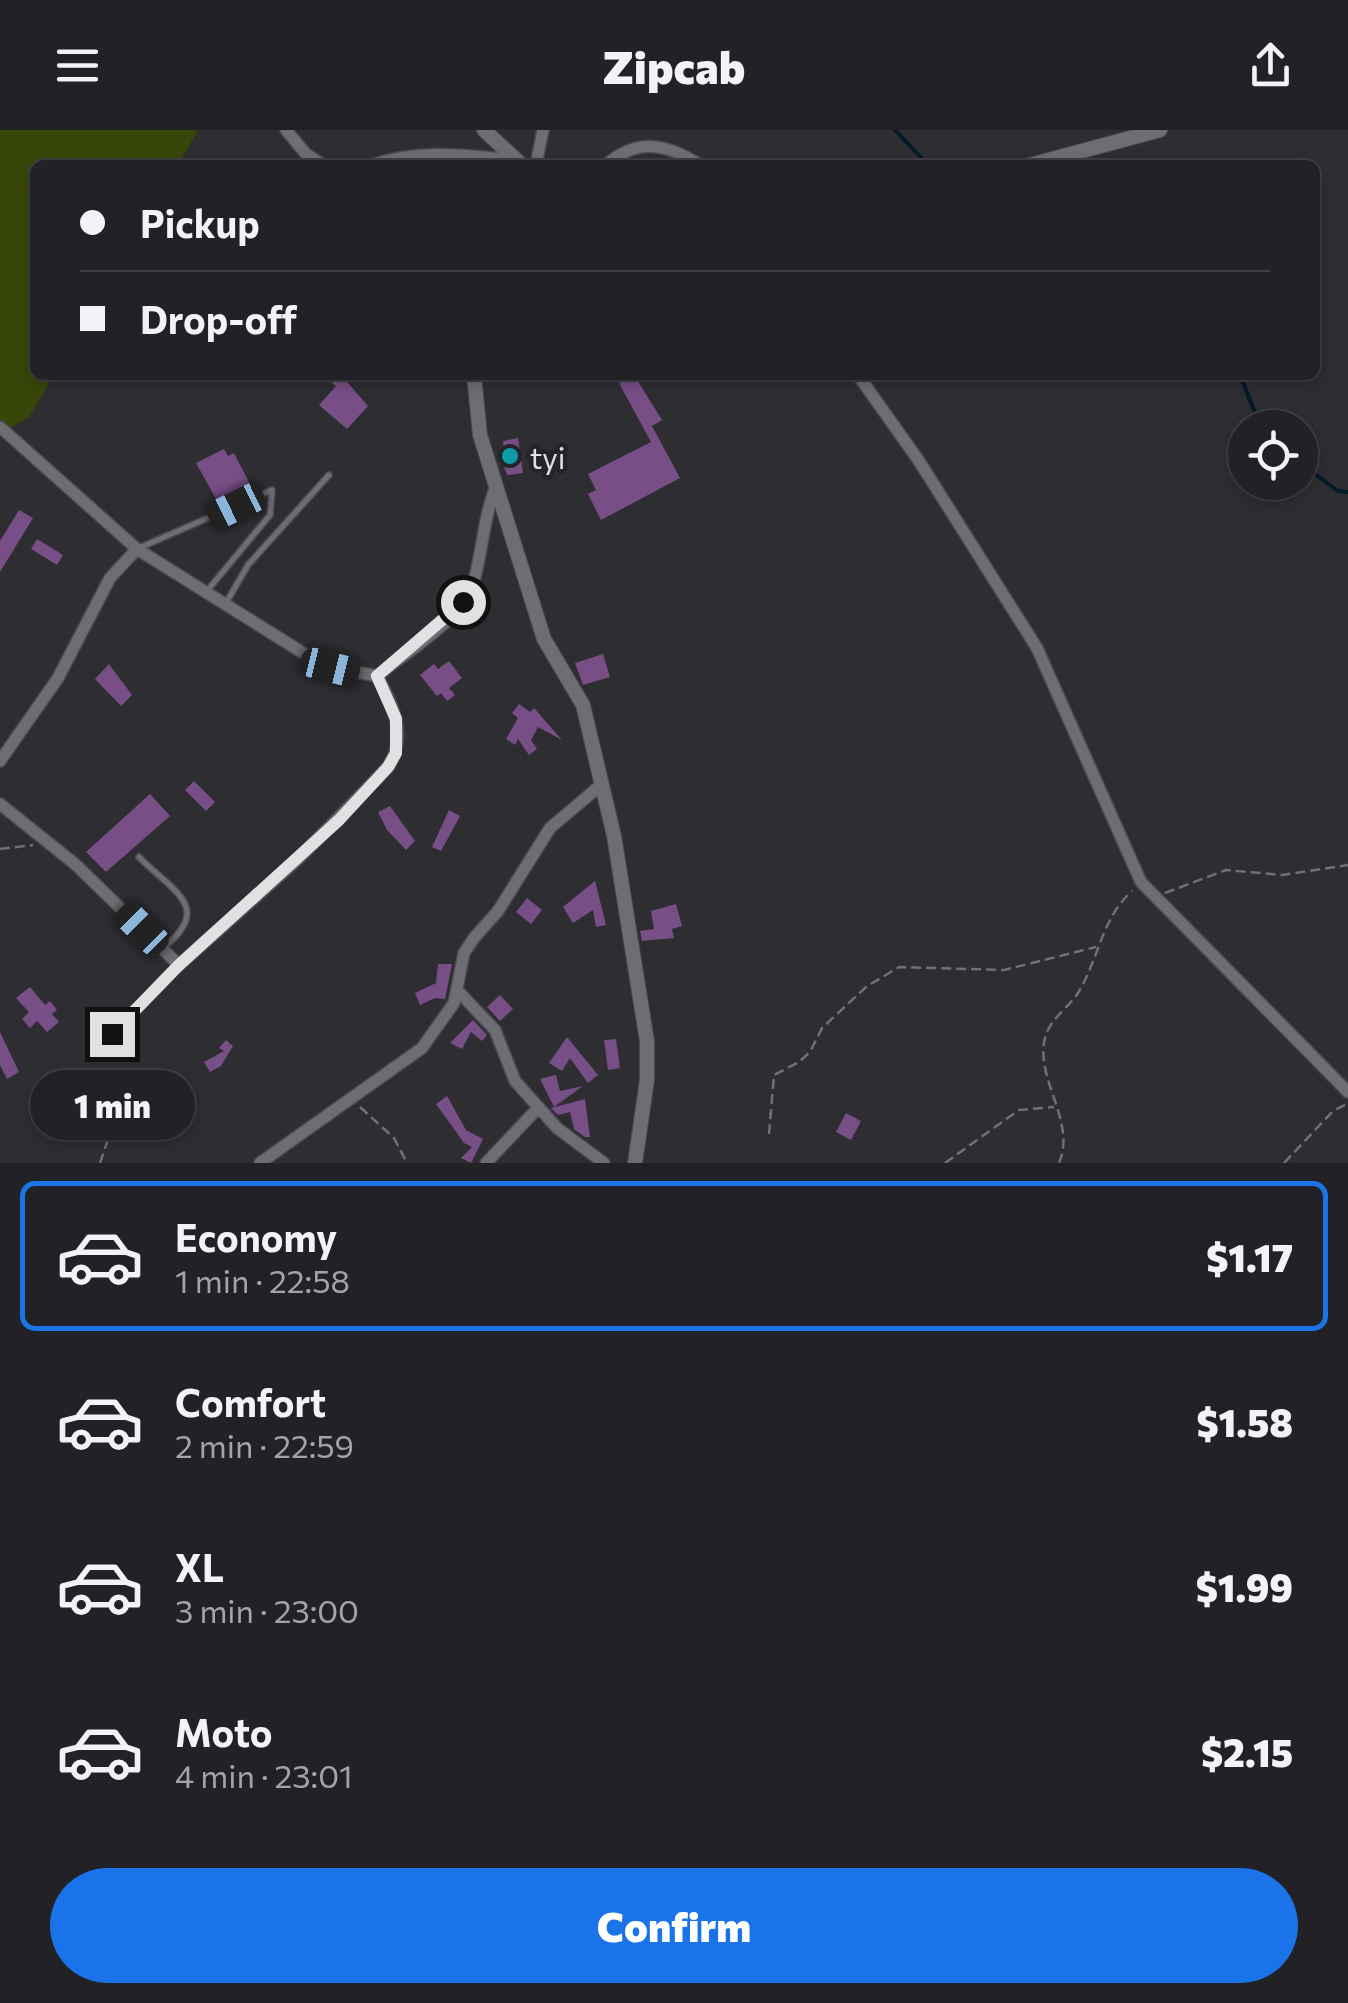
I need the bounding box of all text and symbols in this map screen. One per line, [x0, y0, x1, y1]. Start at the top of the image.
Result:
icon: menu [50, 38, 105, 93]
text: Zipcab [603, 38, 745, 93]
icon: share [1243, 38, 1298, 93]
text: Pickup [140, 199, 260, 246]
text: Drop-off [140, 295, 297, 342]
map controls [1228, 410, 1318, 500]
button: locate [1228, 410, 1318, 500]
place label: tyi [530, 438, 566, 475]
marker: tyi [499, 445, 521, 467]
car [202, 479, 270, 533]
route start [441, 580, 486, 625]
car [297, 645, 363, 689]
car [110, 897, 174, 961]
route end [90, 1012, 135, 1057]
callout: 1 min [29, 1069, 194, 1139]
text: 1 min [74, 1085, 151, 1125]
icon: car [55, 1211, 145, 1301]
text: Economy [175, 1213, 337, 1260]
text: $1.17 [1206, 1233, 1293, 1280]
text: 1 min · 22:58 [175, 1260, 350, 1300]
icon: car [55, 1376, 145, 1466]
text: Comfort [175, 1378, 326, 1425]
text: $1.58 [1196, 1398, 1293, 1445]
text: 2 min · 22:59 [175, 1425, 354, 1465]
icon: car [55, 1541, 145, 1631]
text: XL [175, 1543, 224, 1590]
text: $1.99 [1196, 1563, 1293, 1610]
text: 3 min · 23:00 [175, 1590, 359, 1630]
icon: car [55, 1706, 145, 1796]
text: Moto [175, 1708, 273, 1755]
text: $2.15 [1201, 1728, 1293, 1775]
text: 4 min · 23:01 [175, 1755, 353, 1795]
button: Confirm [50, 1868, 1298, 1983]

